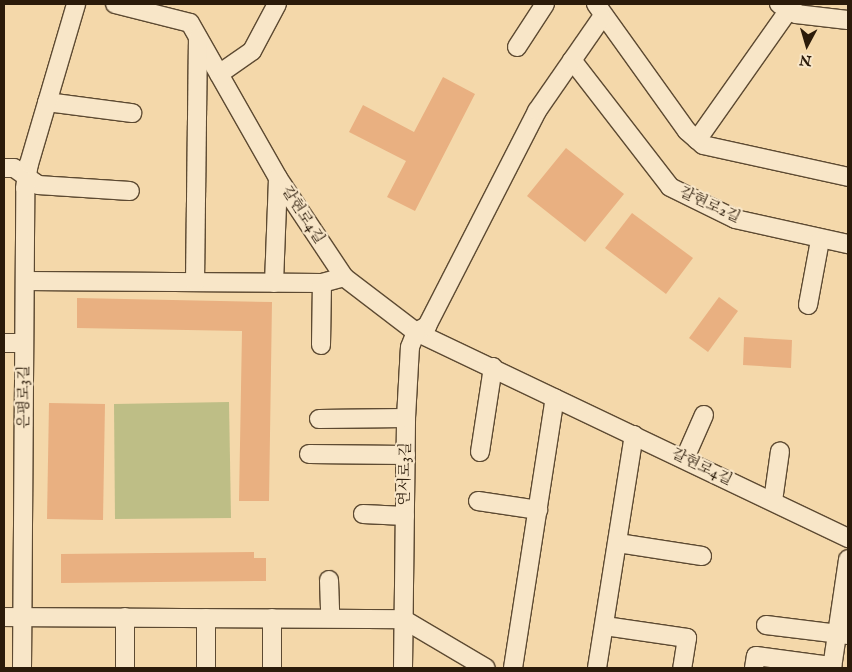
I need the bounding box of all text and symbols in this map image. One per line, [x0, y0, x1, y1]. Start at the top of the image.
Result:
north arrow [782, 20, 832, 70]
text: N [798, 50, 812, 70]
street label: 갈현로4길 [278, 183, 328, 247]
street label: 갈현로2길 [677, 183, 743, 227]
street label: 은평로3길 [15, 365, 33, 429]
street label: 연서로3길 [395, 442, 415, 506]
street label: 갈현로4길 [669, 445, 735, 489]

